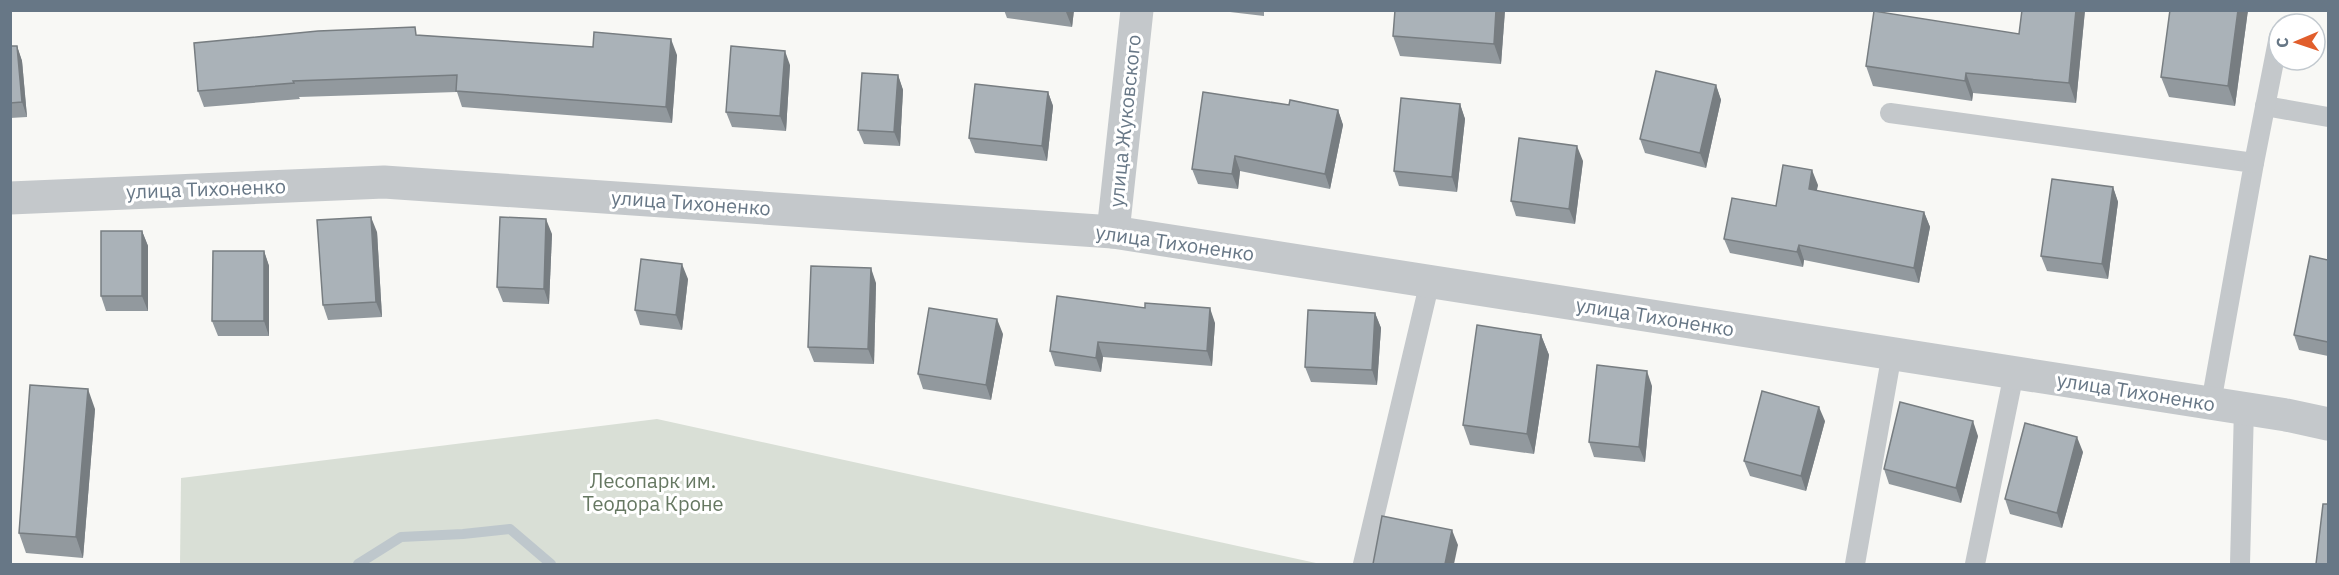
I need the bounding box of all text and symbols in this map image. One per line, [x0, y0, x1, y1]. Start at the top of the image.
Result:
north arrow [2267, 12, 2327, 72]
street label: улица Жуковского [1102, 33, 1147, 209]
text: С [2272, 37, 2292, 48]
street label: улица Тихоненко [126, 172, 286, 205]
street label: улица Тихоненко [610, 183, 772, 222]
street label: улица Тихоненко [1094, 218, 1256, 267]
street label: улица Тихоненко [1574, 291, 1736, 342]
street label: улица Тихоненко [2055, 366, 2217, 417]
park label: Лесопарк им. Теодора Кроне [582, 467, 724, 517]

